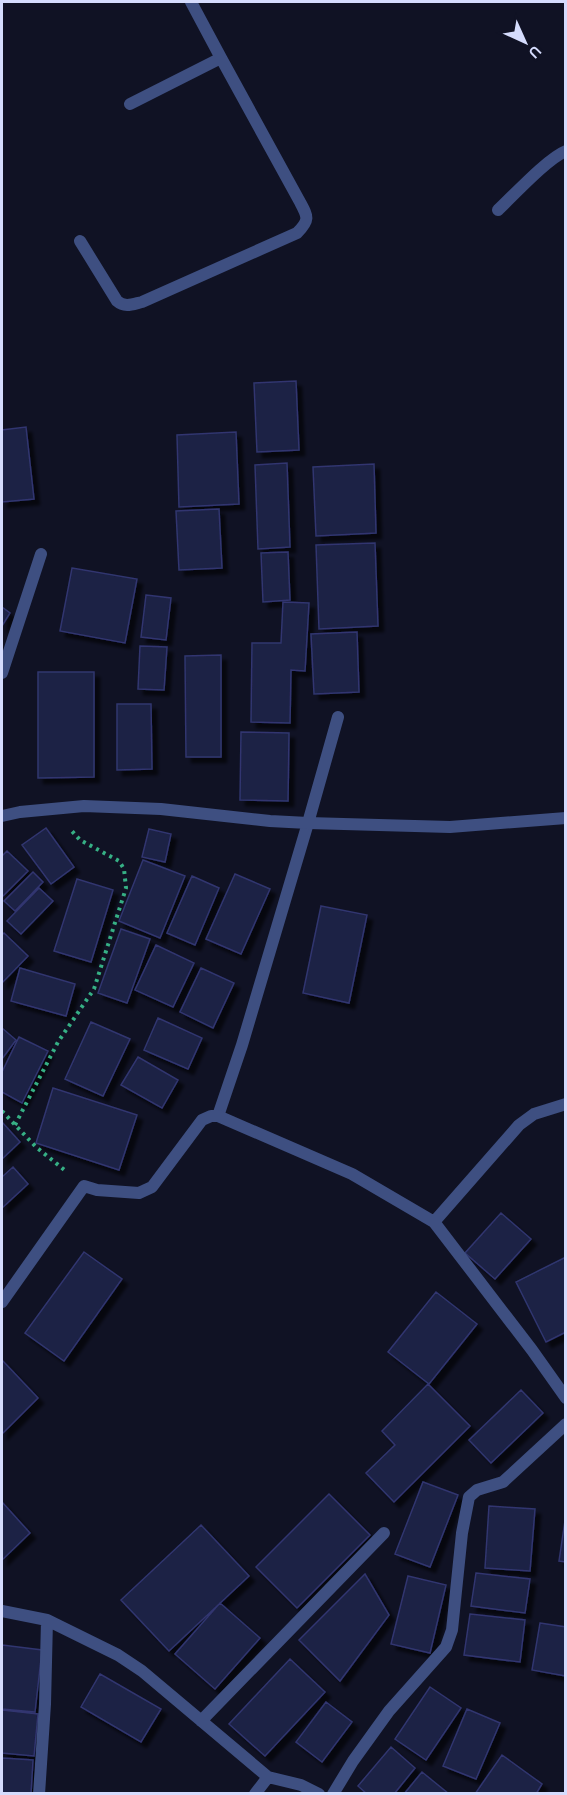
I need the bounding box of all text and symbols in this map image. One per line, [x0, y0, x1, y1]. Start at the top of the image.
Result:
north arrow [495, 12, 555, 72]
text: U [525, 42, 546, 63]

